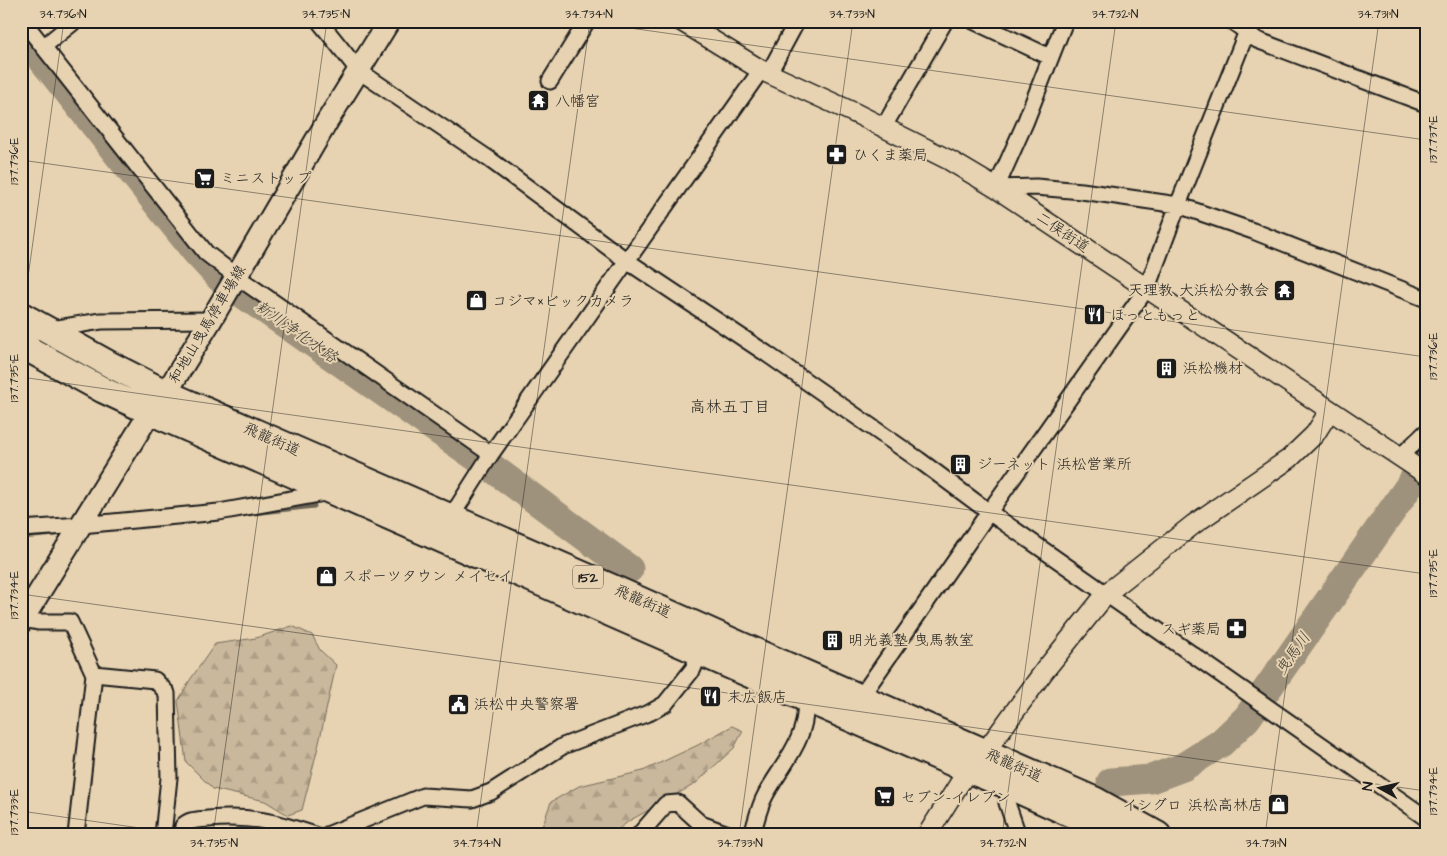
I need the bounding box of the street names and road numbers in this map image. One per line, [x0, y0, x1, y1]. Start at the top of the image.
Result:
street label: 二俣街道 [1032, 207, 1093, 258]
street label: 和地山曳馬停車場線 [164, 261, 251, 388]
street label: 飛龍街道 [240, 418, 303, 461]
road number: 152 [573, 566, 603, 588]
street label: 飛龍街道 [611, 580, 674, 623]
street label: 飛龍街道 [982, 744, 1045, 787]

